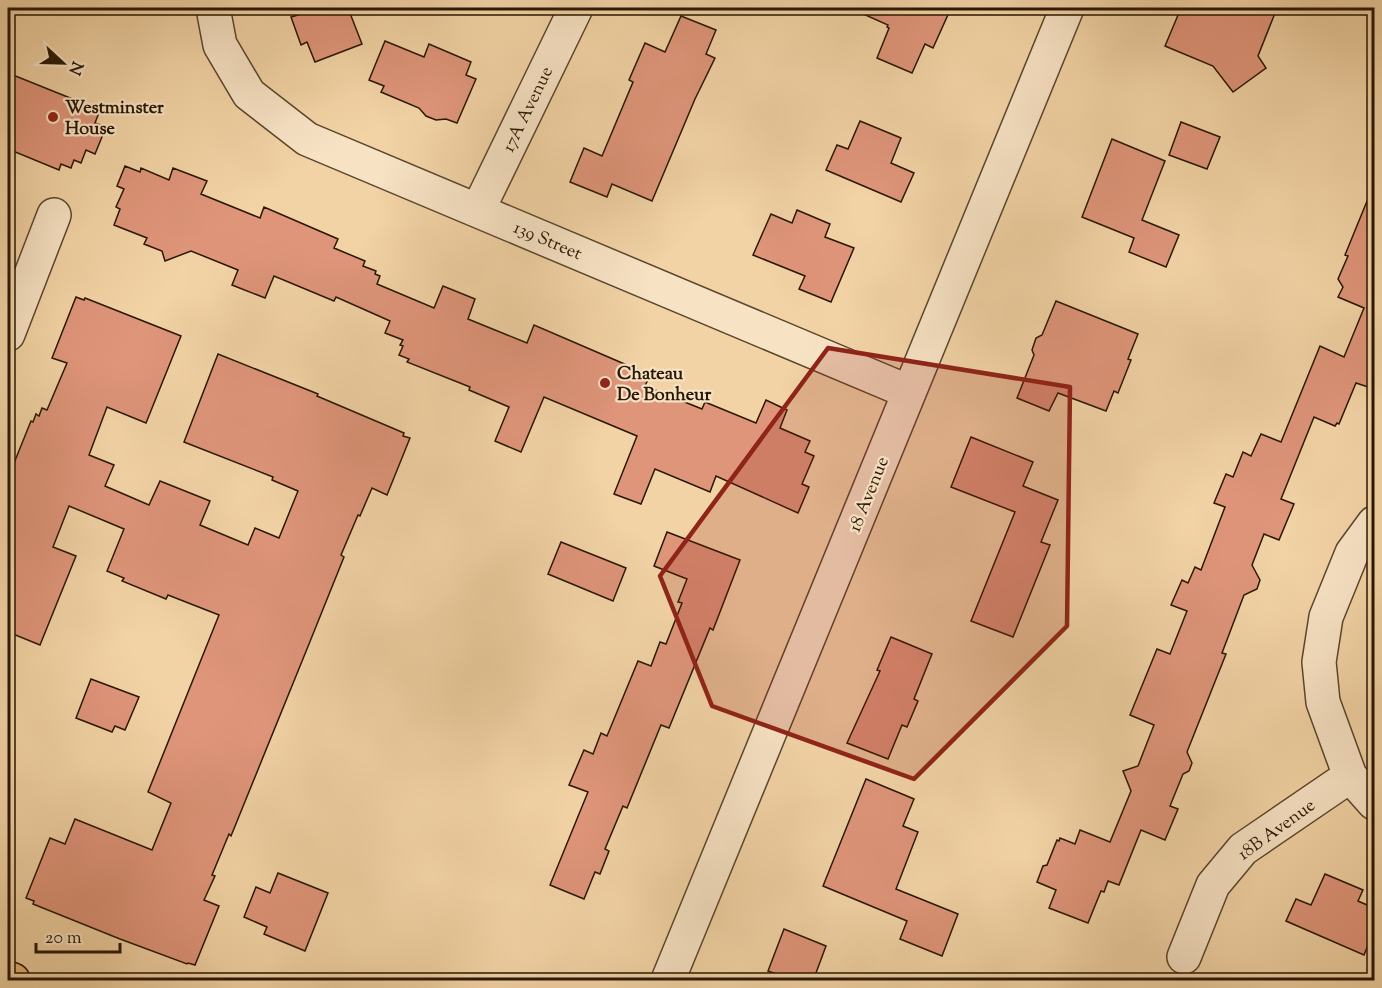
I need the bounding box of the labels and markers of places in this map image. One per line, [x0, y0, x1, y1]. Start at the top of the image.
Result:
place label: Westminster House [65, 96, 164, 143]
marker: Westminster House [46, 110, 60, 124]
place label: Chateau De Bonheur [617, 362, 711, 409]
marker: Chateau De Bonheur [598, 376, 612, 390]

